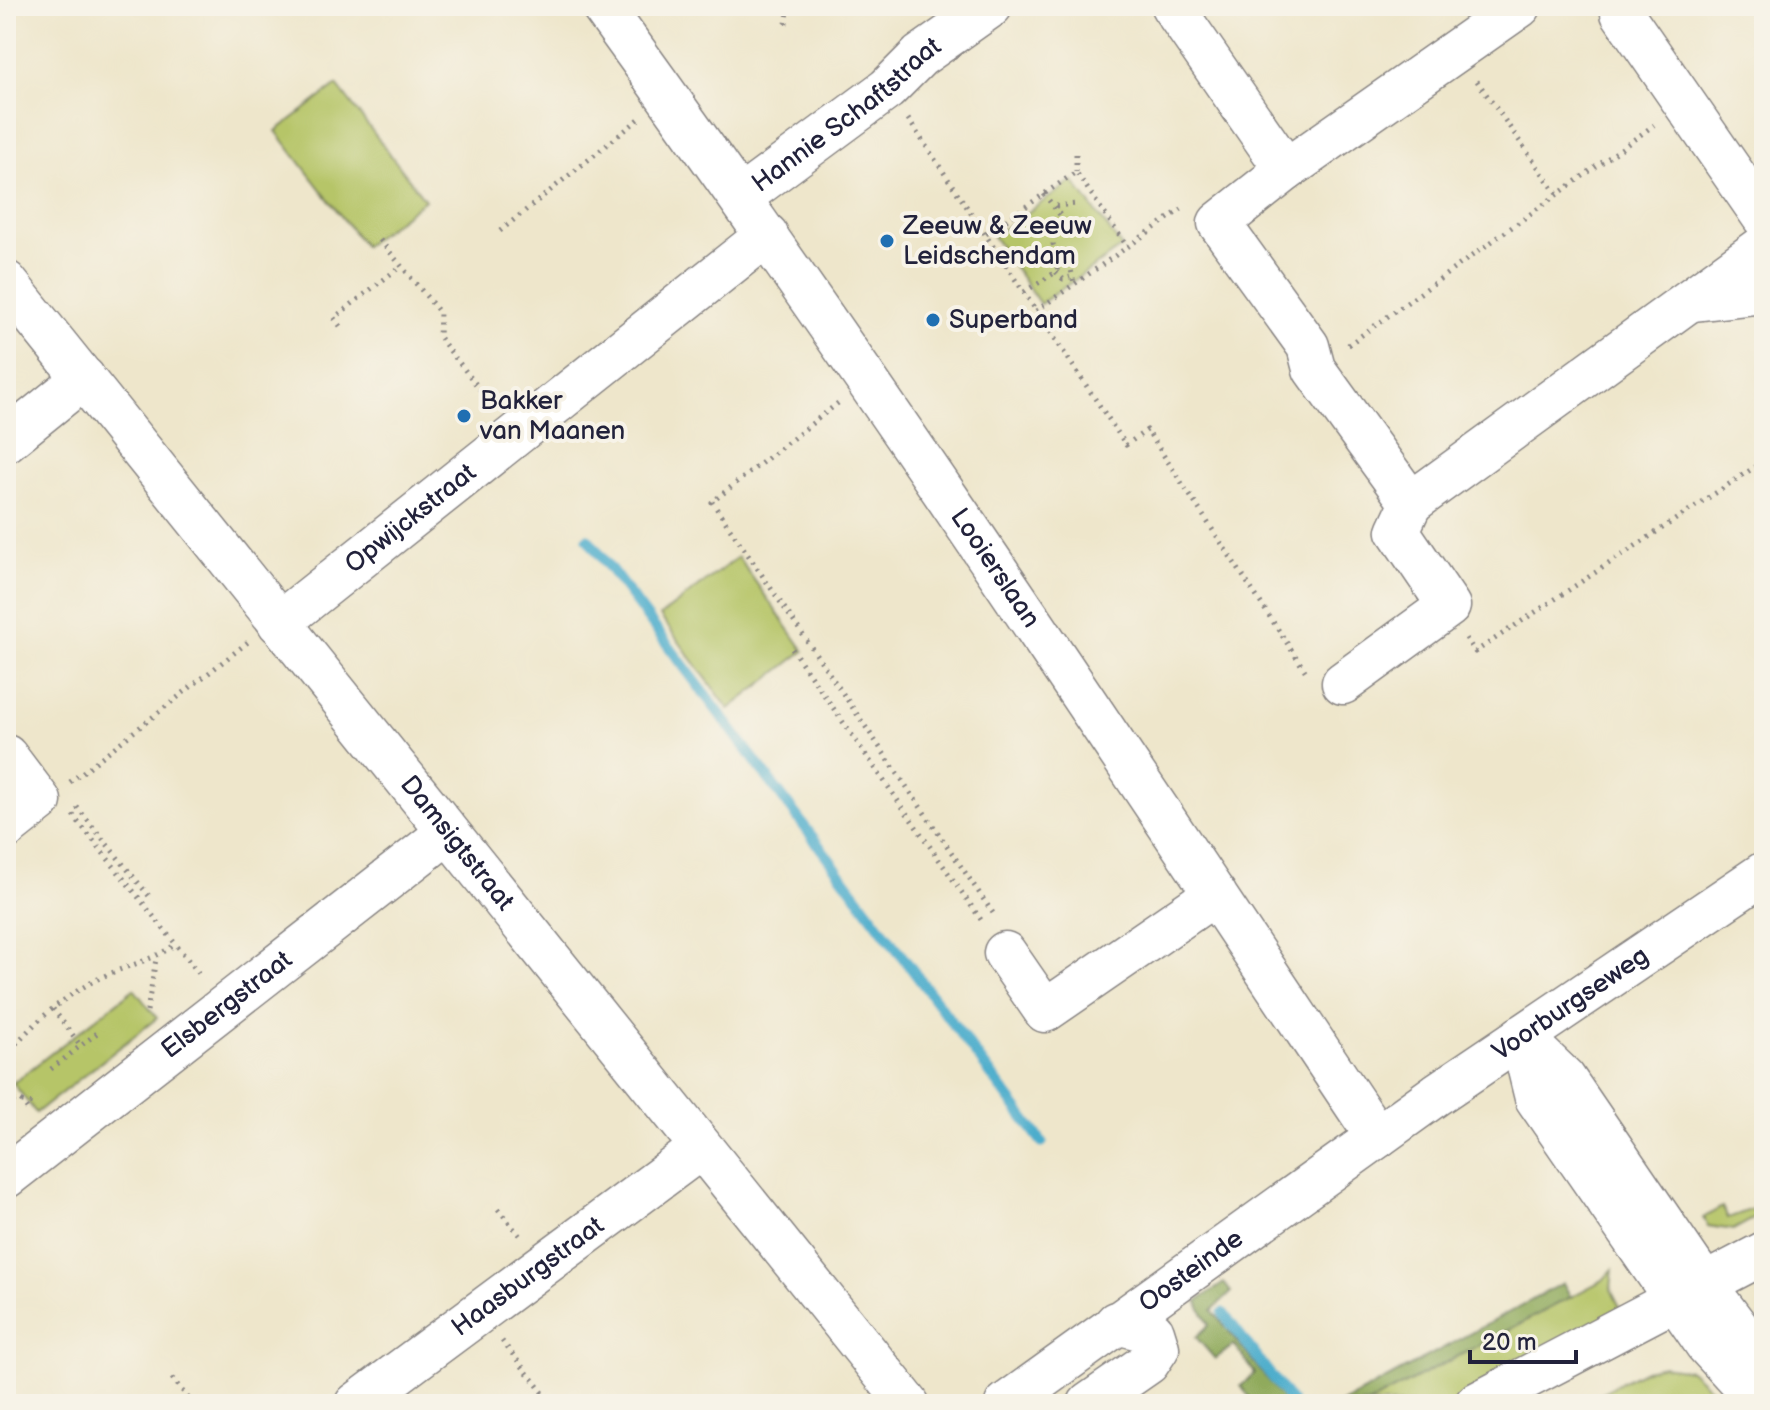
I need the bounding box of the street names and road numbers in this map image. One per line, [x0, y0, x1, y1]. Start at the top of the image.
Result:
street label: Hannie Schaftstraat [746, 31, 947, 199]
street label: Opwijckstraat [339, 457, 482, 580]
street label: Looierslaan [944, 503, 1047, 634]
street label: Damsigtstraat [394, 770, 520, 917]
street label: Voorburgseweg [1486, 940, 1654, 1068]
street label: Elsbergstraat [155, 944, 298, 1065]
street label: Haasburgstraat [446, 1210, 610, 1343]
street label: Oosteinde [1133, 1223, 1249, 1319]

